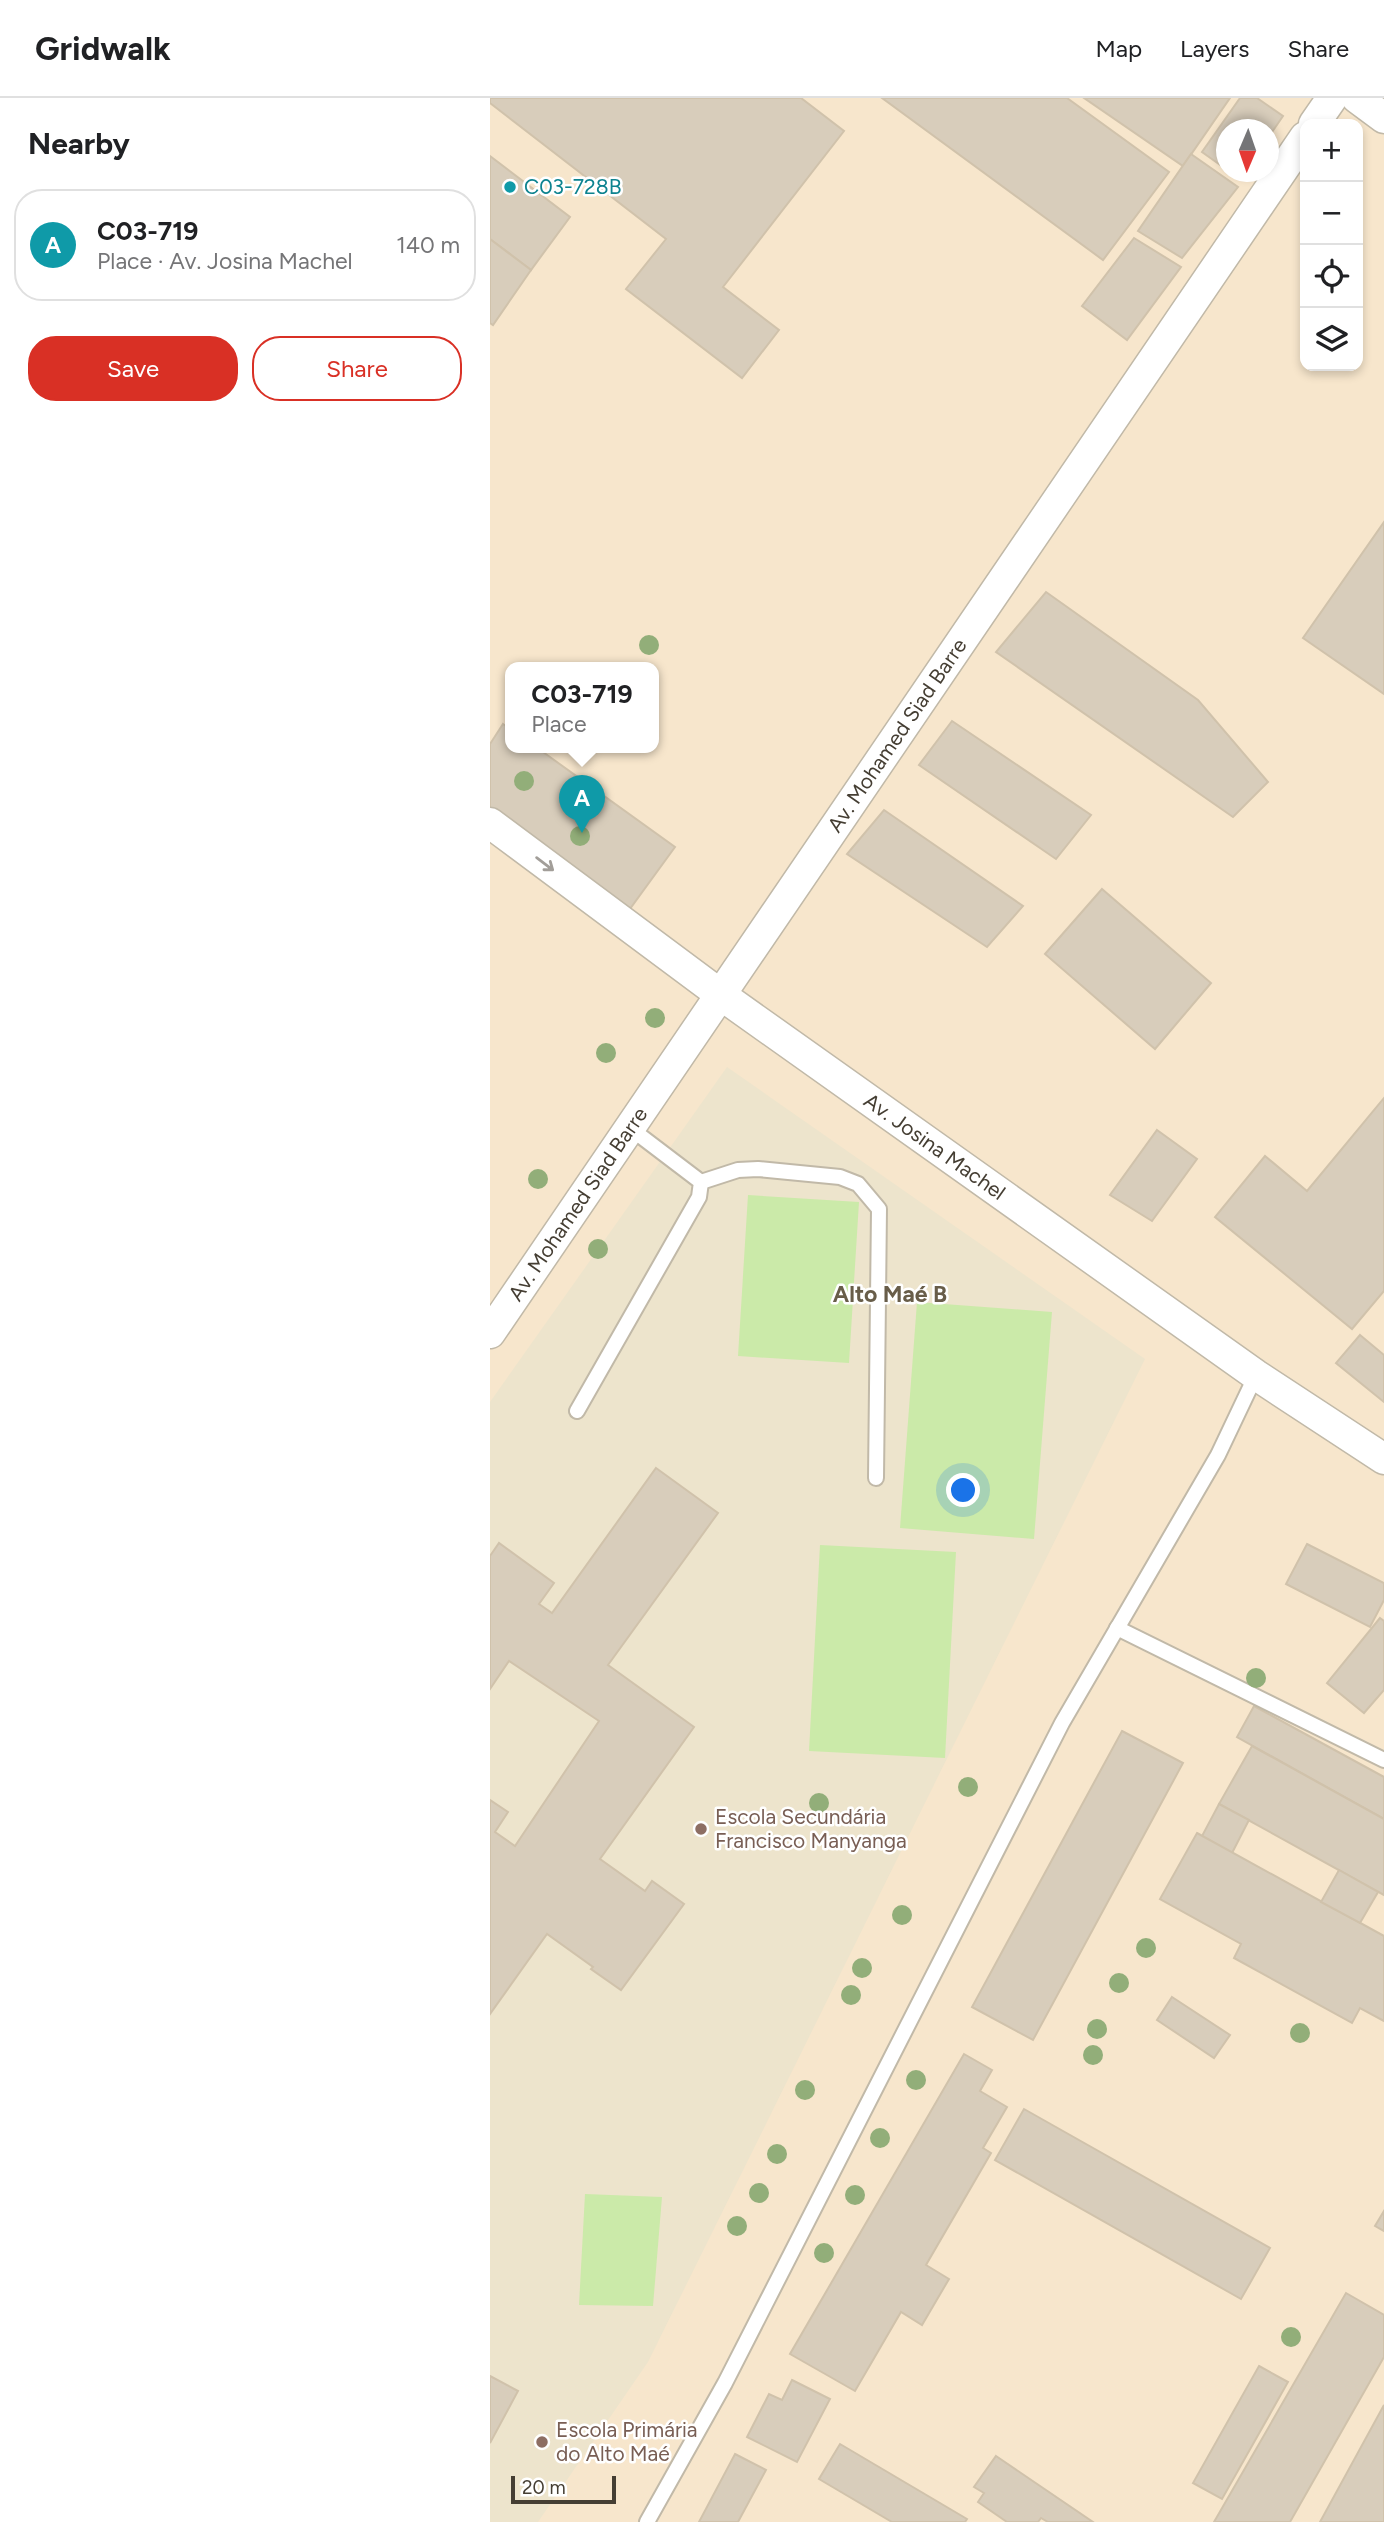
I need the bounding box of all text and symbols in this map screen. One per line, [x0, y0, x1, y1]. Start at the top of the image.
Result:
text: Gridwalk [35, 29, 171, 68]
text: Map [1095, 34, 1142, 63]
text: Layers [1180, 34, 1249, 63]
text: Share [1287, 34, 1349, 63]
north arrow [1216, 119, 1279, 182]
map controls [1300, 119, 1363, 371]
button: + [1300, 119, 1363, 182]
text: Nearby [28, 125, 130, 162]
place label: C03-728B [524, 174, 622, 199]
marker: C03-728B [502, 179, 518, 195]
button: − [1300, 182, 1363, 245]
text: C03-719 [97, 215, 198, 247]
text: A [45, 231, 61, 259]
text: 140 m [396, 231, 460, 259]
button: locate [1300, 245, 1363, 308]
text: Place · Av. Josina Machel [97, 247, 353, 275]
button: layers [1300, 308, 1363, 371]
button: Save [28, 336, 238, 401]
button: Share [252, 336, 462, 401]
street label: Av. Mohamed Siad Barre [822, 634, 972, 837]
popup [505, 662, 659, 753]
text: C03-719 [531, 678, 633, 710]
text: Place [531, 710, 586, 738]
pin: A [559, 775, 605, 833]
one-way arrow [535, 857, 554, 871]
street label: Av. Josina Machel [859, 1088, 1010, 1205]
street label: Av. Mohamed Siad Barre [503, 1102, 652, 1305]
district label: Alto Maé B [833, 1280, 947, 1308]
your location [946, 1473, 980, 1507]
place label: Escola Secundária Francisco Manyanga [715, 1804, 907, 1853]
marker: Escola Secundária Francisco Manyanga [693, 1821, 709, 1837]
place label: Escola Primária do Alto Maé [556, 2417, 698, 2466]
marker: Escola Primária do Alto Maé [534, 2434, 550, 2450]
scale bar [511, 2473, 616, 2505]
text: 20 m [522, 2476, 566, 2499]

